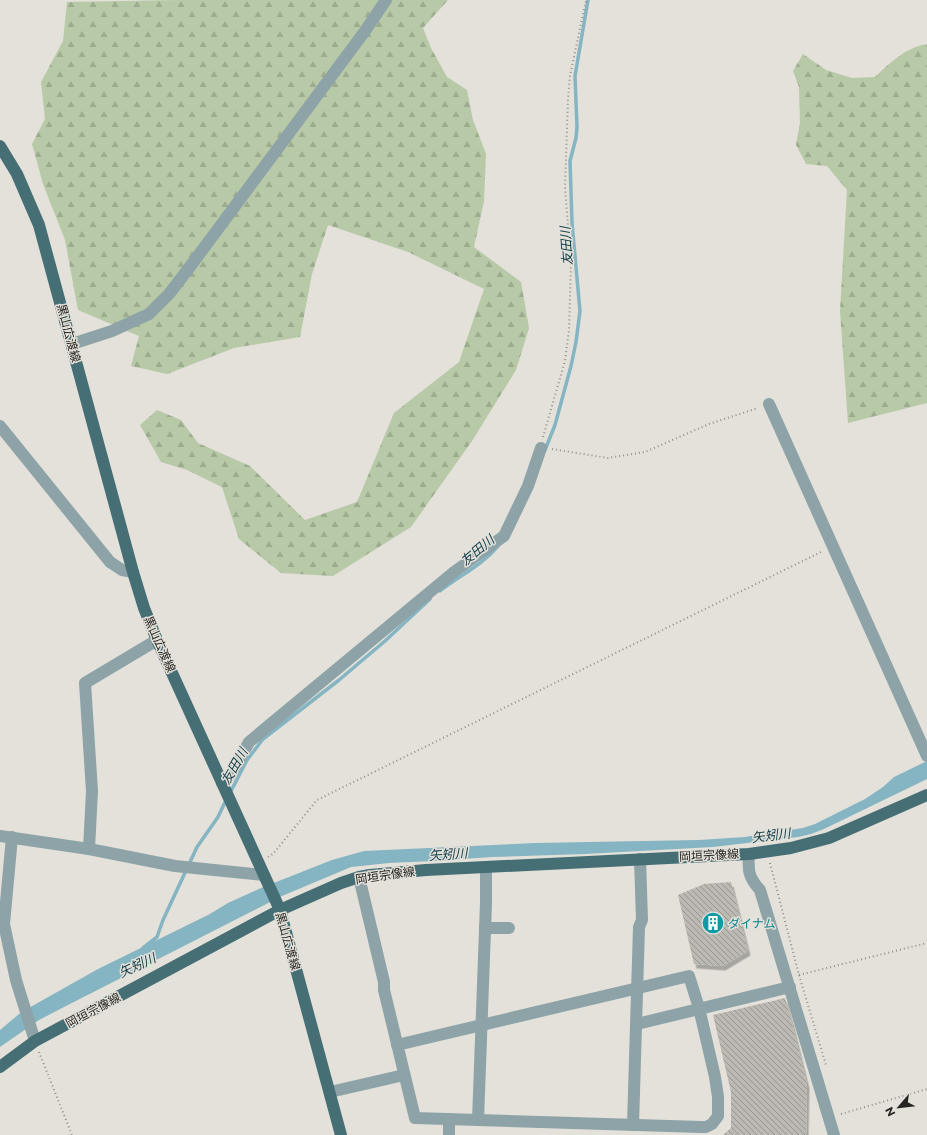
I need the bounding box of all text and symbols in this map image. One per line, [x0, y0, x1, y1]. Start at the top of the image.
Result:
water label: 友田川 [557, 224, 575, 266]
street label: 黒山広渡線 [54, 302, 84, 364]
water label: 友田川 [457, 530, 499, 569]
street label: 黒山広渡線 [141, 614, 179, 674]
water label: 友田川 [217, 743, 252, 787]
water label: 矢矧川 [751, 824, 793, 845]
water label: 矢矧川 [428, 845, 470, 863]
street label: 岡垣宗像線 [679, 846, 739, 864]
street label: 岡垣宗像線 [354, 863, 416, 887]
street label: 黒山広渡線 [273, 910, 303, 972]
building icon: ダイナム [700, 910, 726, 936]
place label: ダイナム [728, 916, 775, 931]
water label: 矢矧川 [116, 949, 160, 980]
street label: 岡垣宗像線 [63, 989, 123, 1031]
north arrow [879, 1087, 919, 1127]
text: N [882, 1104, 898, 1119]

